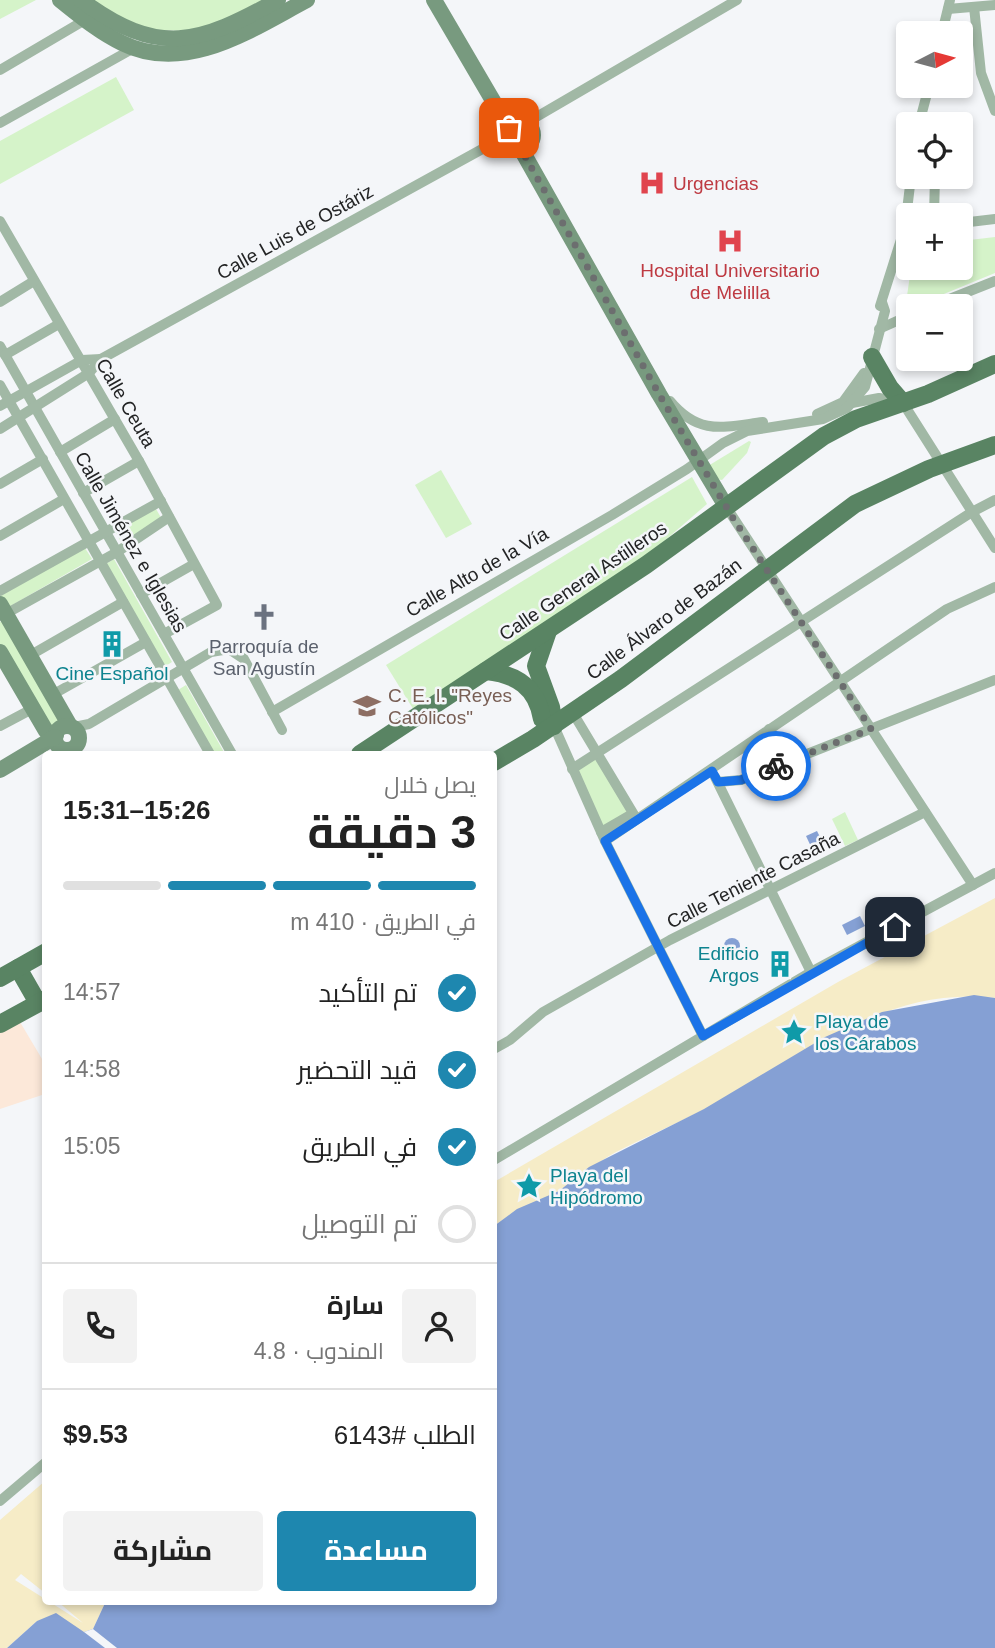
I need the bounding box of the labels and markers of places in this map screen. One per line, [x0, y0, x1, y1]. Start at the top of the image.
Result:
pin [479, 98, 539, 158]
hospital icon: Urgencias [637, 168, 667, 198]
place label: Urgencias [673, 173, 759, 194]
hospital icon: Hospital Universitario de Melilla [715, 226, 745, 256]
place label: Hospital Universitario de Melilla [640, 260, 820, 303]
church icon: Parroquía de San Agustín [249, 602, 279, 632]
building icon: Cine Español [97, 629, 127, 659]
place label: Parroquía de San Agustín [209, 636, 319, 679]
place label: Cine Español [55, 663, 169, 684]
place label: C. E. I. "Reyes Católicos" [388, 685, 512, 728]
school or university icon: C. E. I. "Reyes Católicos" [352, 691, 382, 721]
pin [865, 897, 925, 957]
place label: Edificio Argos [698, 943, 759, 986]
building icon: Edificio Argos [765, 949, 795, 979]
place label: Playa de los Cárabos [815, 1011, 916, 1054]
place icon: Playa de los Cárabos [779, 1017, 809, 1047]
place label: Playa del Hipódromo [550, 1165, 643, 1208]
place icon: Playa del Hipódromo [514, 1171, 544, 1201]

